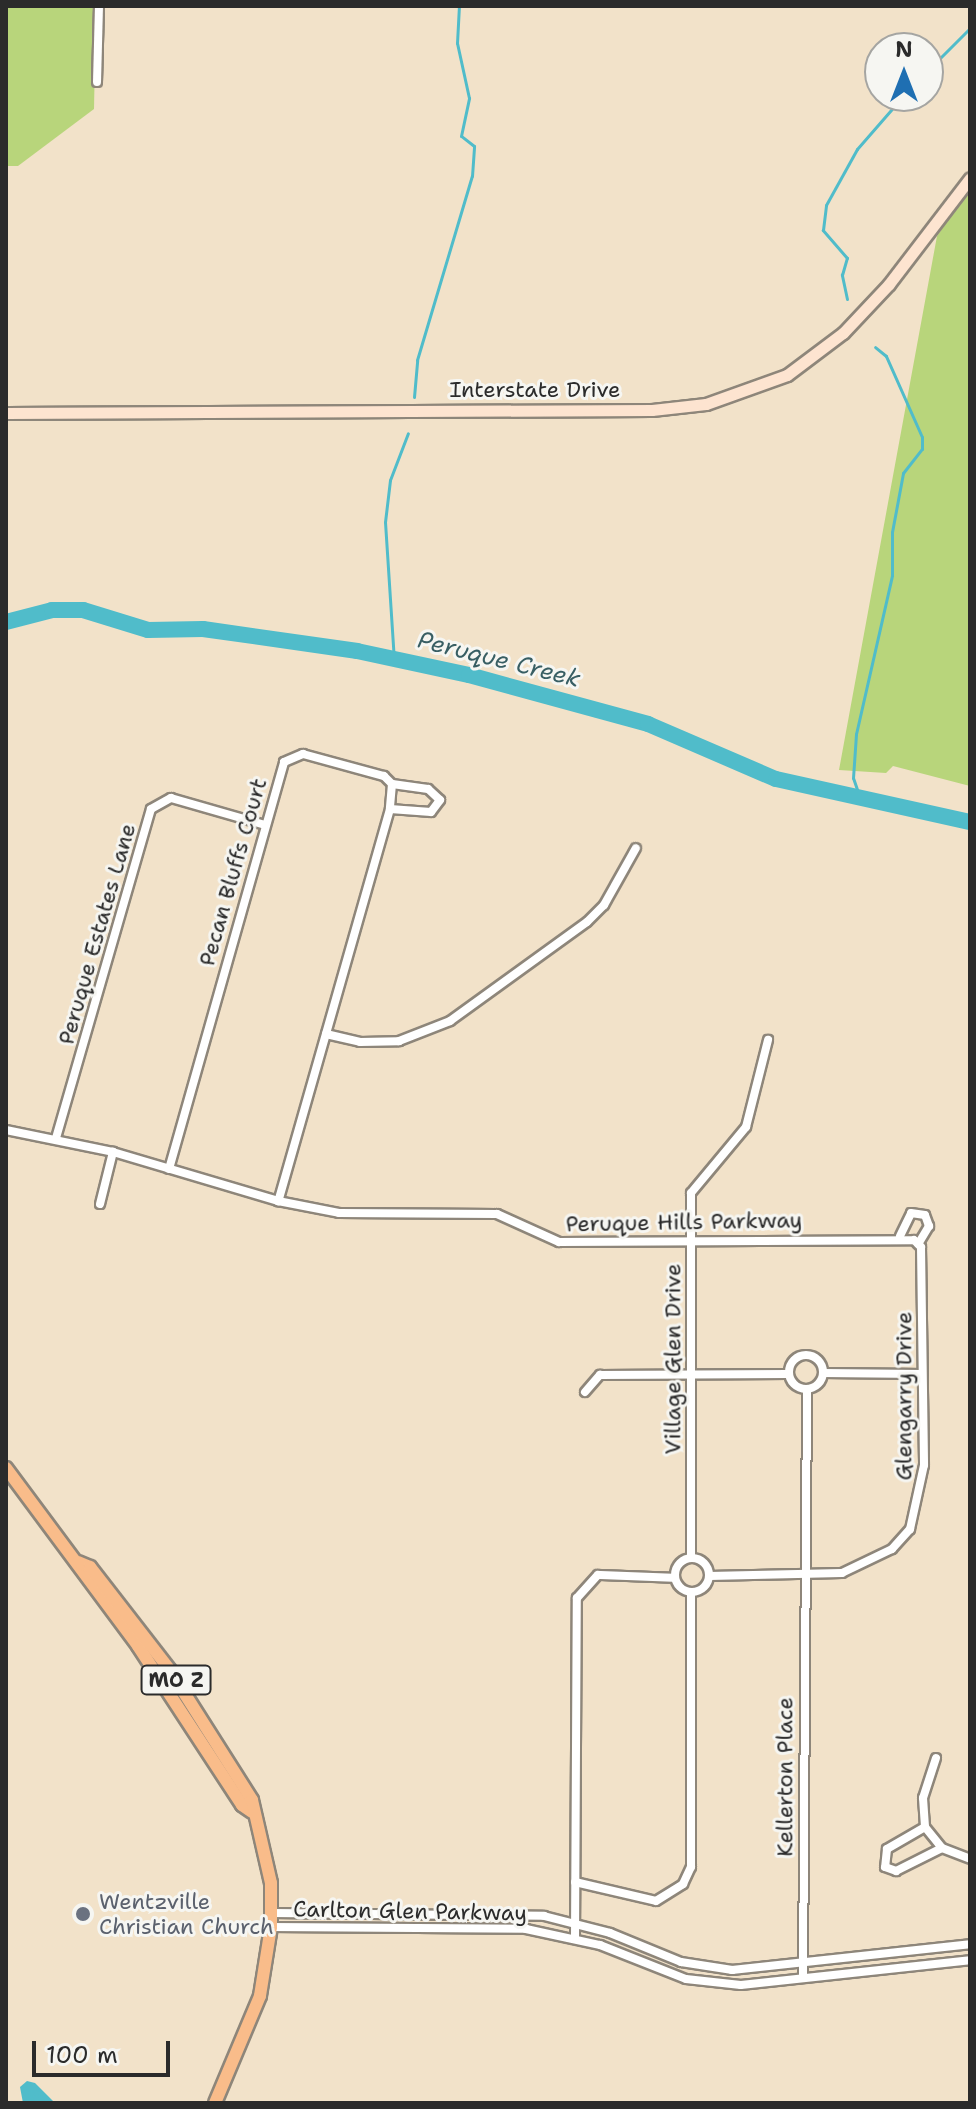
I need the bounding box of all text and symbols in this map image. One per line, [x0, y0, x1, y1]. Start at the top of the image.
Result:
north arrow [864, 32, 944, 112]
text: N [895, 35, 913, 64]
street label: Interstate Drive [449, 377, 621, 403]
water label: Peruque Creek [415, 626, 583, 694]
street label: Pecan Bluffs Court [194, 775, 272, 969]
street label: Peruque Estates Lane [53, 820, 141, 1048]
street label: Peruque Hills Parkway [565, 1207, 803, 1237]
street label: Village Glen Drive [660, 1263, 686, 1455]
street label: Glengarry Drive [891, 1311, 917, 1481]
road number: MO Z [140, 1664, 212, 1696]
street label: Kellerton Place [772, 1697, 798, 1857]
place label: Wentzville Christian Church [99, 1888, 274, 1940]
street label: Carlton Glen Parkway [293, 1896, 527, 1926]
marker: Wentzville Christian Church [74, 1905, 92, 1923]
scale bar [36, 2025, 174, 2075]
text: 100 m [46, 2039, 118, 2071]

